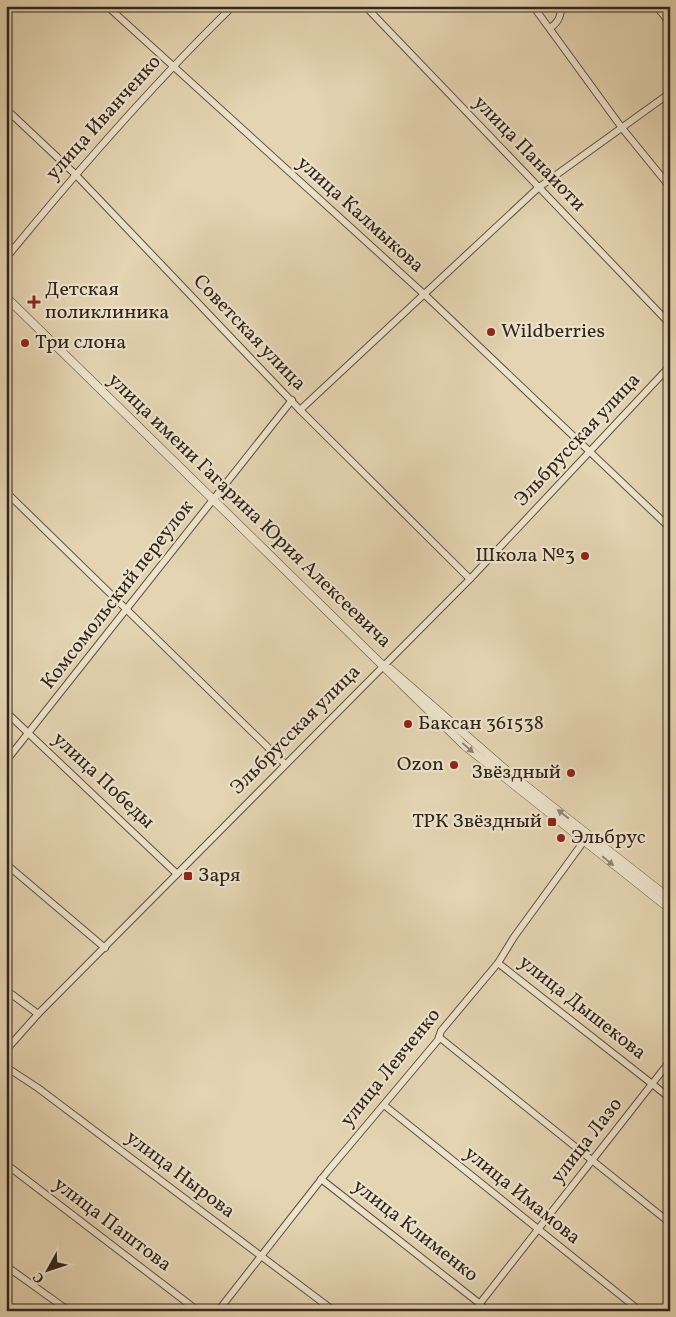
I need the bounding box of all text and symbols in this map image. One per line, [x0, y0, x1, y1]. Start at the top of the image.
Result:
street label: улица Иванченко [40, 49, 168, 187]
street label: улица Панаиоти [466, 90, 592, 218]
street label: улица Калмыкова [290, 150, 430, 280]
street label: Советская улица [186, 268, 312, 398]
place label: Детская поликлиника [45, 276, 169, 327]
marker: Детская поликлиника [27, 295, 41, 309]
place label: Wildberries [501, 318, 605, 346]
marker: Wildberries [485, 326, 497, 338]
place label: Три слона [35, 329, 126, 357]
marker: Три слона [19, 337, 31, 349]
street label: улица имени Гагарина Юрия Алексеевича [101, 367, 397, 655]
street label: Эльбрусская улица [509, 367, 648, 513]
street label: Комсомольский переулок [35, 494, 201, 696]
place label: Школа №3 [475, 542, 575, 570]
marker: Школа №3 [579, 550, 591, 562]
street label: Эльбрусская улица [225, 659, 367, 801]
place label: Баксан 361538 [418, 710, 544, 738]
marker: Баксан 361538 [402, 718, 414, 730]
street label: улица Победы [46, 726, 160, 836]
one-way arrow [462, 742, 474, 753]
place label: Ozon [397, 751, 444, 779]
marker: Ozon [448, 759, 460, 771]
place label: Звёздный [472, 759, 561, 787]
marker: Звёздный [565, 767, 577, 779]
place label: ТРК Звёздный [412, 808, 542, 836]
one-way arrow [556, 809, 570, 819]
marker: ТРК Звёздный [546, 816, 558, 828]
place label: Эльбрус [571, 824, 646, 852]
marker: Эльбрус [555, 832, 567, 844]
one-way arrow [602, 855, 615, 866]
place label: Заря [198, 862, 240, 890]
marker: Заря [182, 870, 194, 882]
street label: улица Дышекова [512, 949, 652, 1067]
street label: улица Левченко [334, 1003, 448, 1133]
street label: улица Лазо [544, 1092, 630, 1190]
street label: улица Нырова [119, 1124, 241, 1226]
street label: улица Имамова [458, 1140, 586, 1252]
street label: улица Паштова [47, 1171, 177, 1279]
street label: улица Клименко [346, 1173, 484, 1289]
north arrow [22, 1244, 72, 1294]
text: С [29, 1268, 49, 1287]

